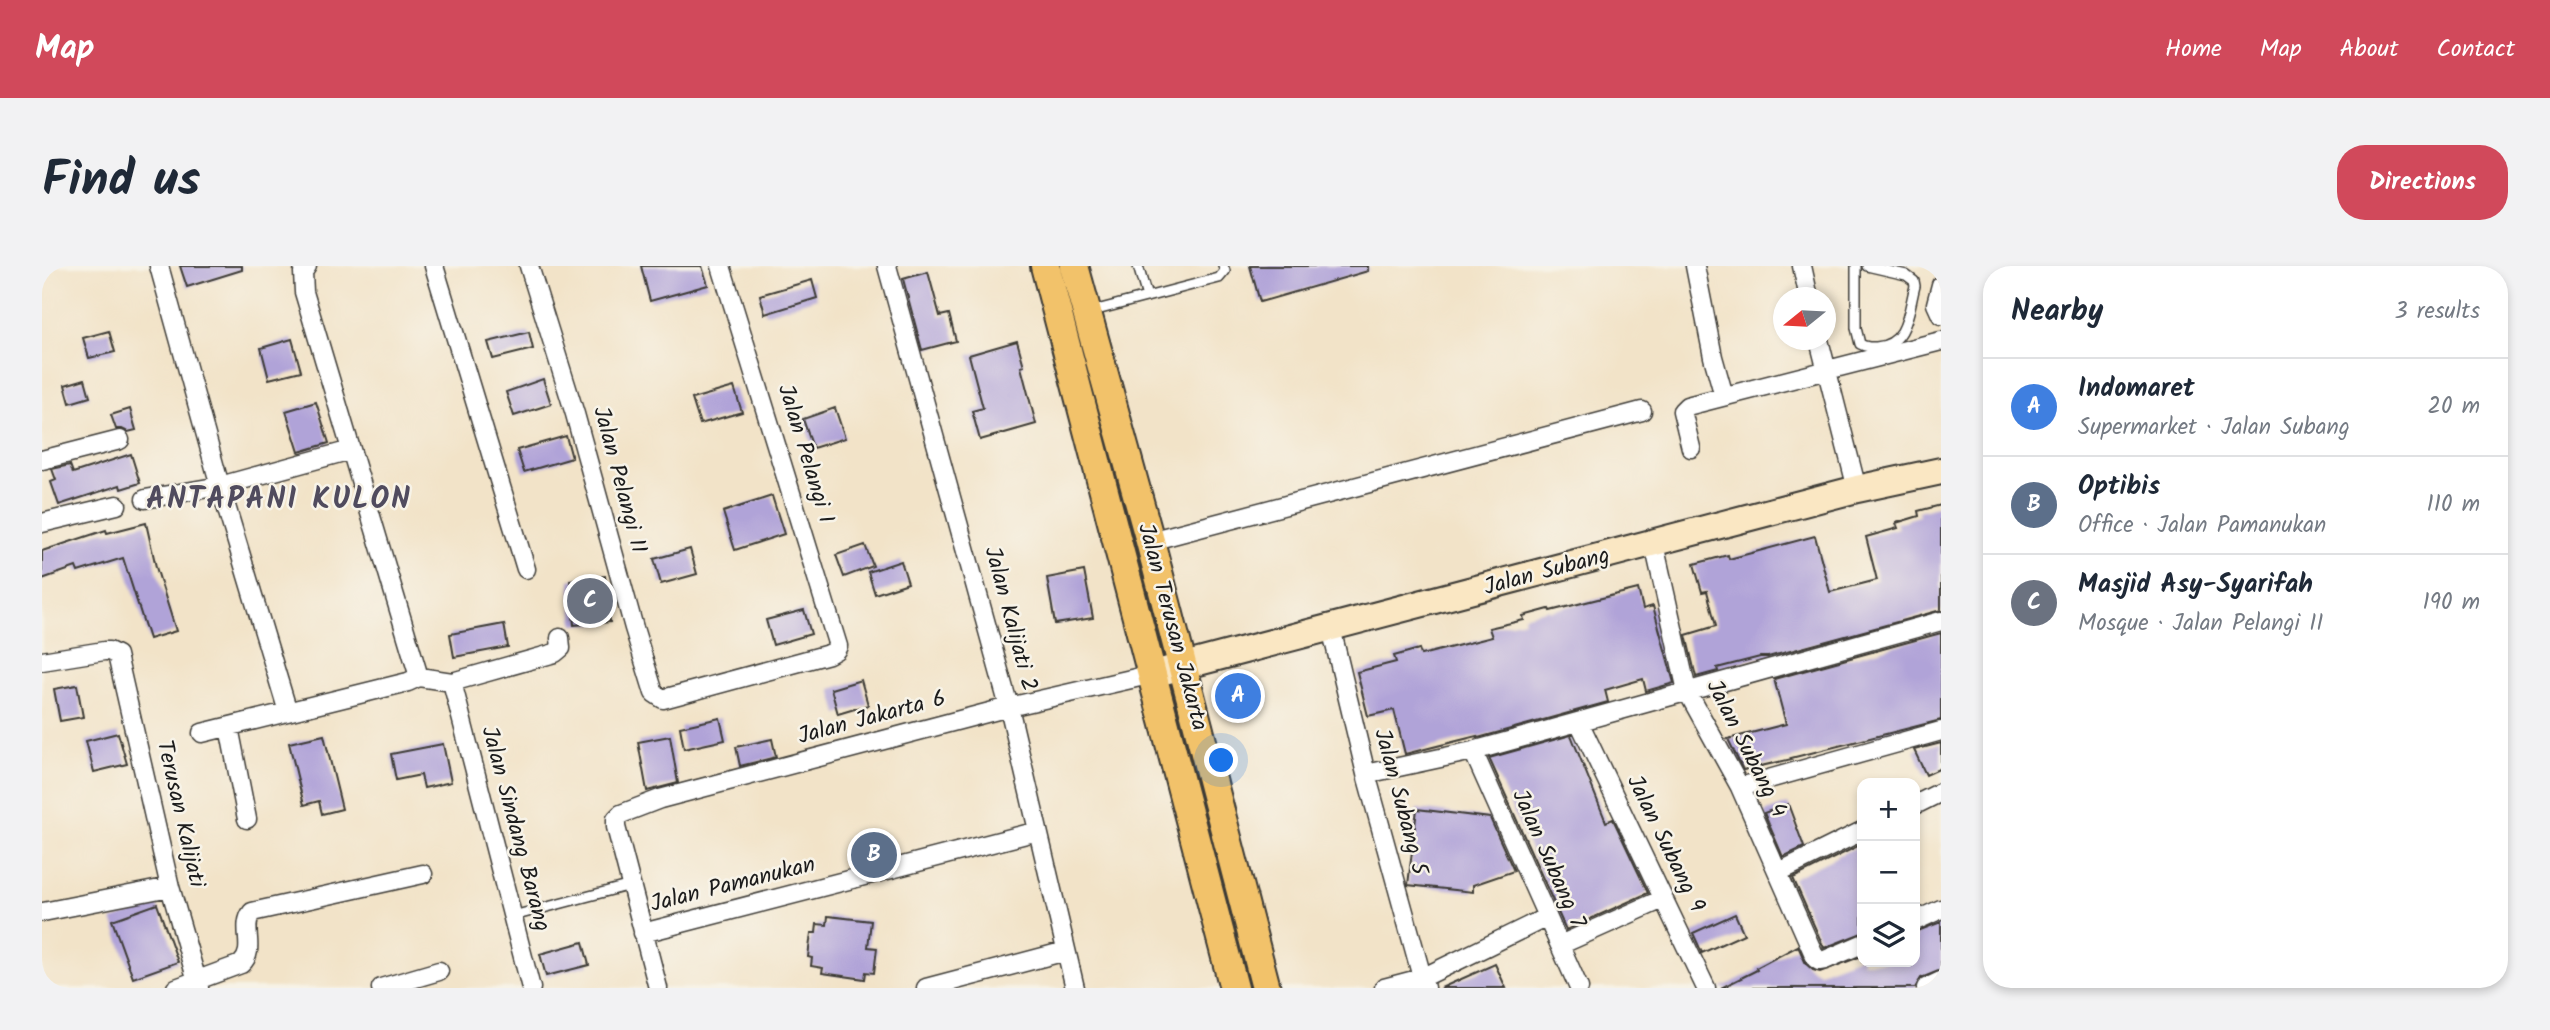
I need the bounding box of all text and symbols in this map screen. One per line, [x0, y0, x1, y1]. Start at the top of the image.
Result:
text: Map [35, 23, 95, 76]
text: Home [2165, 30, 2222, 69]
text: Map [2260, 30, 2302, 69]
text: About [2340, 30, 2398, 69]
text: Contact [2436, 30, 2515, 69]
text: Find us [42, 143, 200, 221]
button: Directions [2337, 145, 2508, 220]
north arrow [1773, 287, 1836, 350]
text: Nearby [2011, 288, 2103, 336]
text: 3 results [2394, 294, 2480, 330]
text: Indomaret [2078, 368, 2195, 410]
street label: Jalan Pelangi I [767, 380, 843, 528]
text: A [2027, 389, 2041, 425]
text: 20 m [2428, 389, 2480, 425]
street label: Jalan Pelangi II [582, 402, 656, 558]
text: Supermarket · Jalan Subang [2078, 410, 2350, 446]
text: Optibis [2078, 466, 2160, 508]
district label: ANTAPANI KULON [146, 476, 412, 524]
text: B [2027, 487, 2041, 523]
text: 110 m [2427, 487, 2480, 523]
text: Office · Jalan Pamanukan [2078, 508, 2326, 544]
street label: Jalan Terusan Jakarta [1127, 519, 1217, 735]
street label: Jalan Subang [1480, 538, 1614, 606]
street label: Jalan Kalijati 2 [973, 543, 1047, 695]
text: Masjid Asy-Syarifah [2078, 564, 2313, 606]
pin: C [567, 575, 613, 627]
text: C [2027, 585, 2041, 621]
text: 190 m [2423, 585, 2480, 621]
text: Mosque · Jalan Pelangi II [2078, 606, 2323, 642]
pin: A [1215, 670, 1261, 722]
street label: Jalan Subang 4 [1696, 674, 1796, 824]
street label: Jalan Jakarta 6 [794, 681, 950, 755]
street label: Jalan Sindang Barang [470, 722, 560, 936]
street label: Jalan Subang 5 [1363, 725, 1437, 881]
street label: Terusan Kalijati [146, 737, 215, 893]
your location [1204, 743, 1238, 777]
street label: Jalan Subang 9 [1616, 769, 1714, 919]
map controls [1857, 778, 1920, 967]
button: + [1857, 778, 1920, 841]
street label: Jalan Subang 7 [1501, 784, 1595, 935]
pin: B [851, 829, 897, 881]
button: − [1857, 841, 1920, 904]
street label: Jalan Pamanukan [647, 847, 819, 923]
button: layers [1857, 904, 1920, 967]

